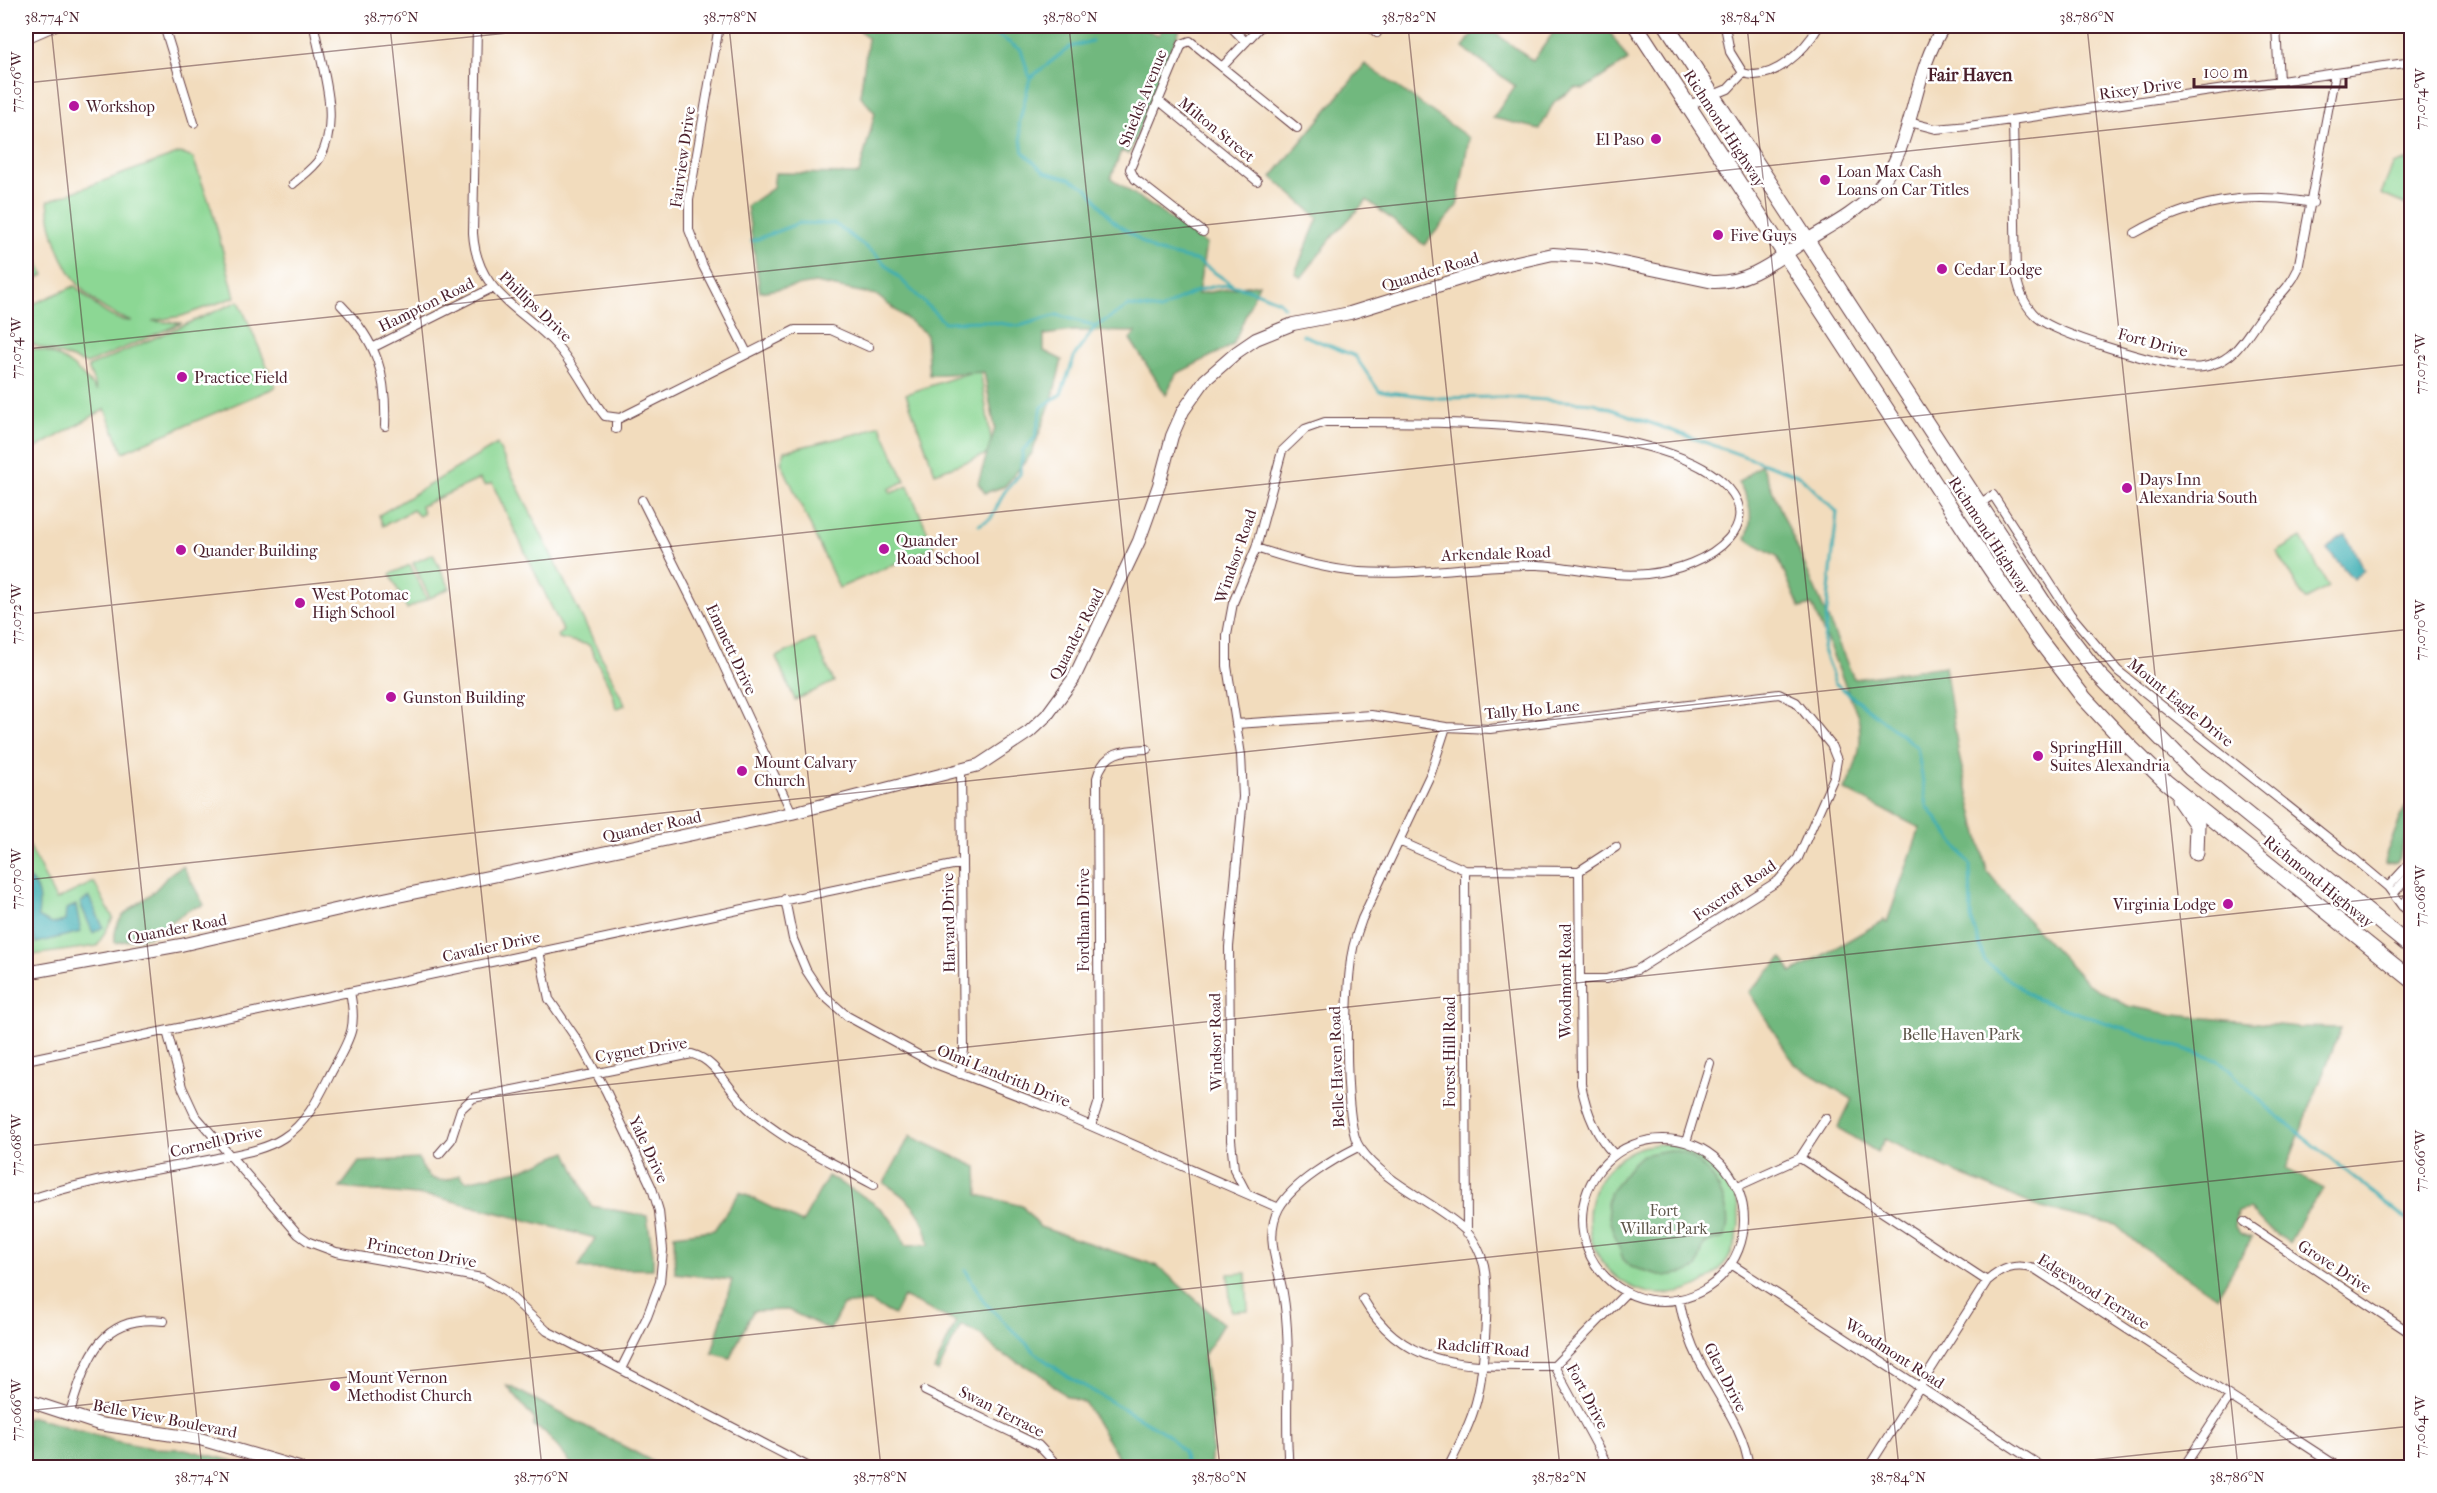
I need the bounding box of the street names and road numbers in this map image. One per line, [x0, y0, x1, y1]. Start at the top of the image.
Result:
street label: Shields Avenue [1114, 46, 1171, 150]
street label: Richmond Highway [1679, 66, 1770, 191]
street label: Rixey Drive [2098, 73, 2183, 104]
street label: Milton Street [1175, 93, 1259, 166]
street label: Fairview Drive [666, 105, 699, 209]
street label: Quander Road [1379, 248, 1481, 295]
street label: Phillips Drive [495, 267, 576, 346]
street label: Hampton Road [375, 273, 477, 336]
street label: Fort Drive [2116, 324, 2190, 361]
street label: Richmond Highway [1944, 473, 2035, 598]
street label: Windsor Road [1210, 506, 1261, 607]
street label: Arkendale Road [1440, 542, 1551, 565]
street label: Quander Road [1045, 585, 1108, 683]
street label: Emmett Drive [702, 601, 761, 698]
street label: Mount Eagle Drive [2124, 654, 2237, 751]
street label: Tally Ho Lane [1484, 696, 1581, 723]
street label: Quander Road [601, 807, 704, 846]
street label: Richmond Highway [2260, 831, 2378, 932]
street label: Foxcroft Road [1689, 855, 1780, 925]
street label: Fordham Drive [1074, 868, 1093, 972]
street label: Harvard Drive [938, 873, 959, 973]
street label: Quander Road [126, 910, 229, 947]
street label: Woodmont Road [1556, 923, 1575, 1039]
street label: Cavalier Drive [441, 927, 542, 966]
street label: Windsor Road [1205, 993, 1226, 1092]
street label: Forest Hill Road [1440, 996, 1459, 1108]
street label: Belle Haven Road [1325, 1005, 1348, 1128]
street label: Cygnet Drive [594, 1033, 689, 1066]
street label: Olmi Landrith Drive [934, 1040, 1073, 1111]
street label: Yale Drive [624, 1112, 672, 1186]
street label: Cornell Drive [168, 1122, 264, 1161]
street label: Princeton Drive [366, 1234, 478, 1271]
street label: Grove Drive [2294, 1236, 2375, 1297]
street label: Edgewood Terrace [2034, 1249, 2153, 1333]
street label: Woodmont Road [1841, 1314, 1948, 1393]
street label: Radcliff Road [1436, 1334, 1530, 1361]
street label: Glen Drive [1700, 1339, 1751, 1415]
street label: Fort Drive [1562, 1360, 1613, 1432]
street label: Swan Terrace [956, 1382, 1048, 1441]
street label: Belle View Boulevard [91, 1395, 239, 1442]

